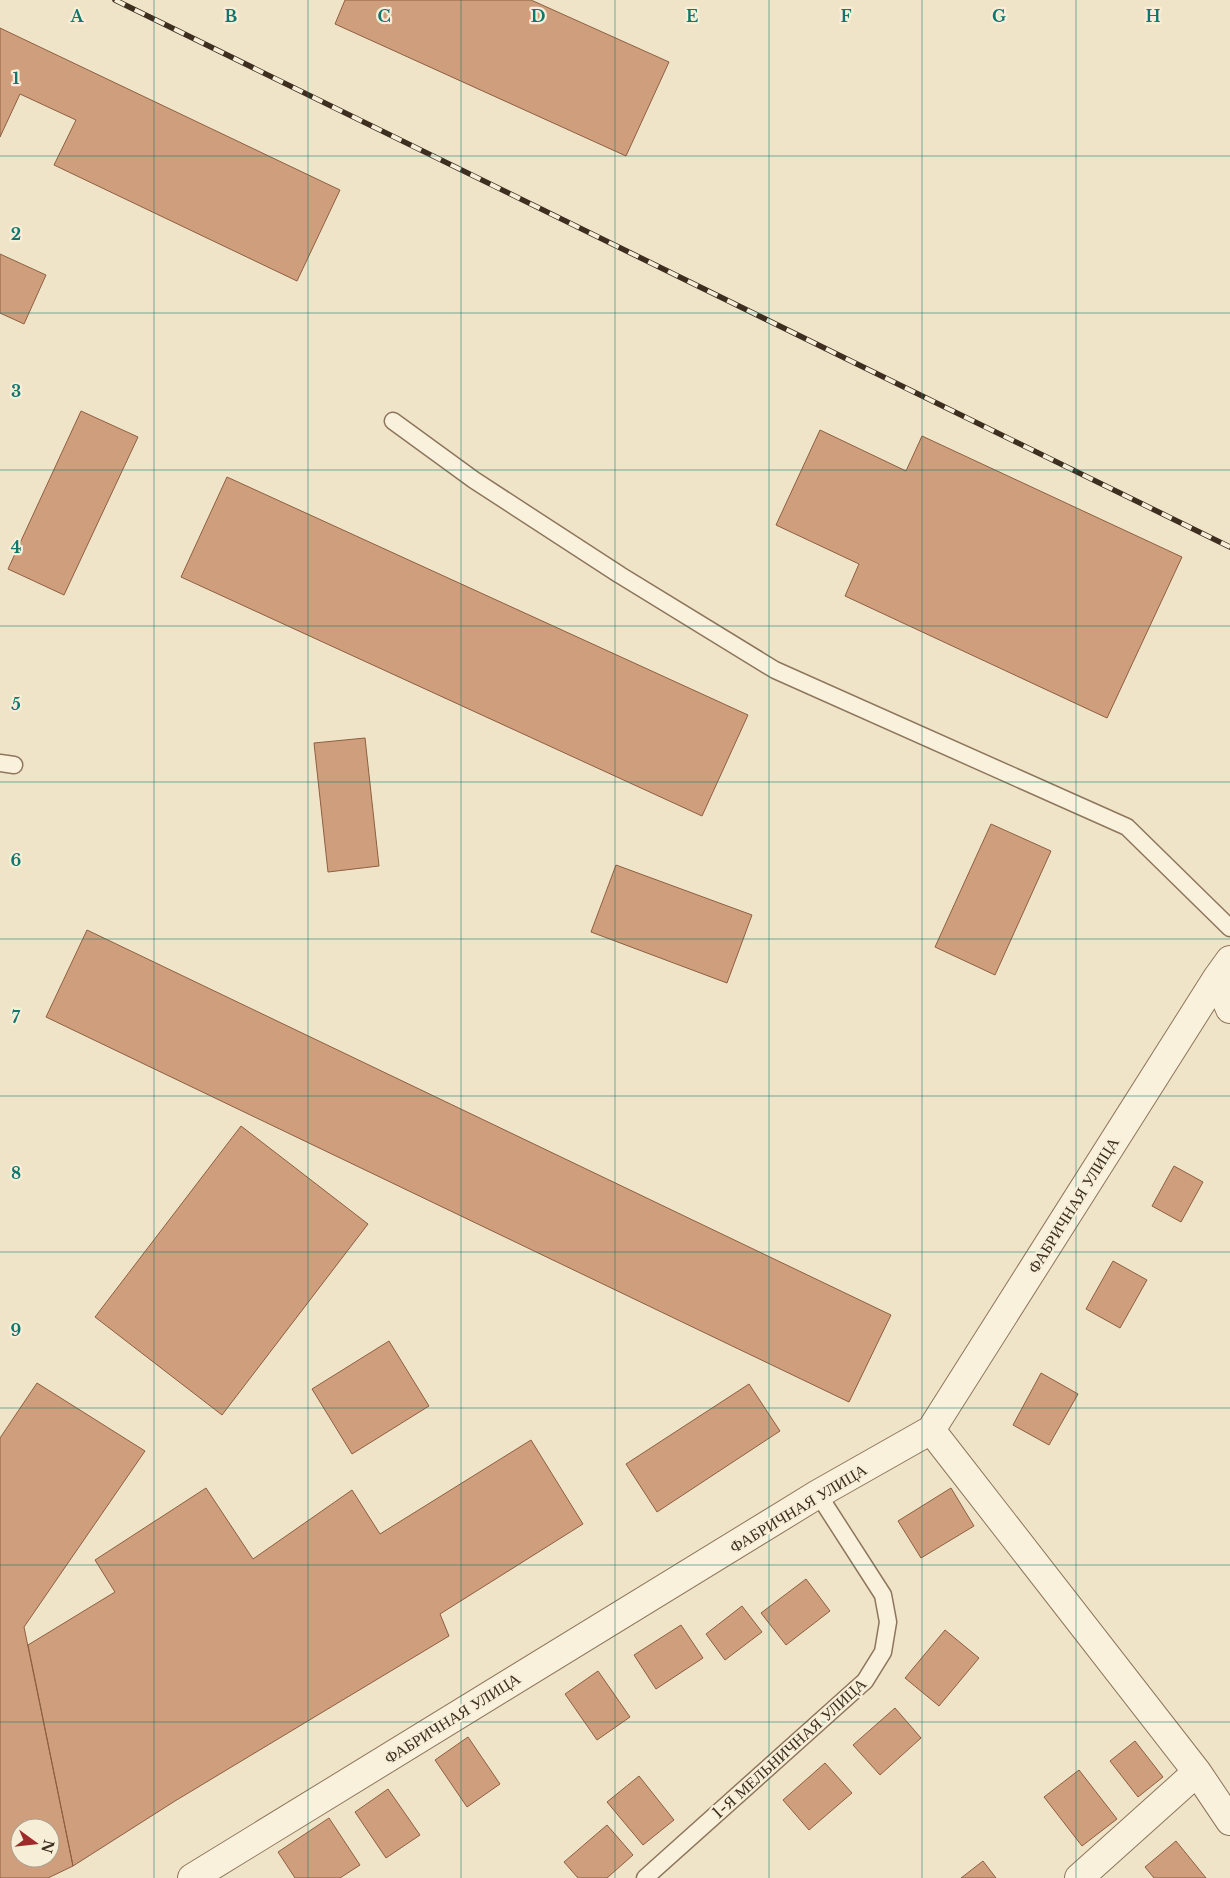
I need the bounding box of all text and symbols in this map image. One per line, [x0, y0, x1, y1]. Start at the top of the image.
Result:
text: A [70, 6, 85, 26]
text: B [225, 6, 238, 26]
text: C [377, 6, 391, 26]
text: D [531, 6, 545, 26]
text: E [686, 6, 698, 26]
text: F [840, 6, 852, 26]
text: G [992, 6, 1006, 26]
text: H [1145, 6, 1161, 26]
text: 1 [13, 68, 20, 88]
text: 2 [11, 224, 21, 244]
text: 3 [11, 381, 21, 401]
text: 4 [11, 537, 21, 557]
text: 5 [11, 694, 21, 714]
text: 6 [11, 850, 22, 870]
text: 7 [12, 1007, 21, 1027]
street label: ФАБРИЧНАЯ УЛИЦА [1023, 1133, 1123, 1277]
text: 8 [11, 1163, 21, 1183]
text: 9 [11, 1320, 22, 1340]
street label: ФАБРИЧНАЯ УЛИЦА [726, 1459, 871, 1557]
street label: ФАБРИЧНАЯ УЛИЦА [380, 1668, 524, 1768]
street label: 1-Я МЕЛЬНИЧНАЯ УЛИЦА [708, 1673, 871, 1823]
north arrow [10, 1818, 60, 1868]
text: N [37, 1838, 58, 1855]

